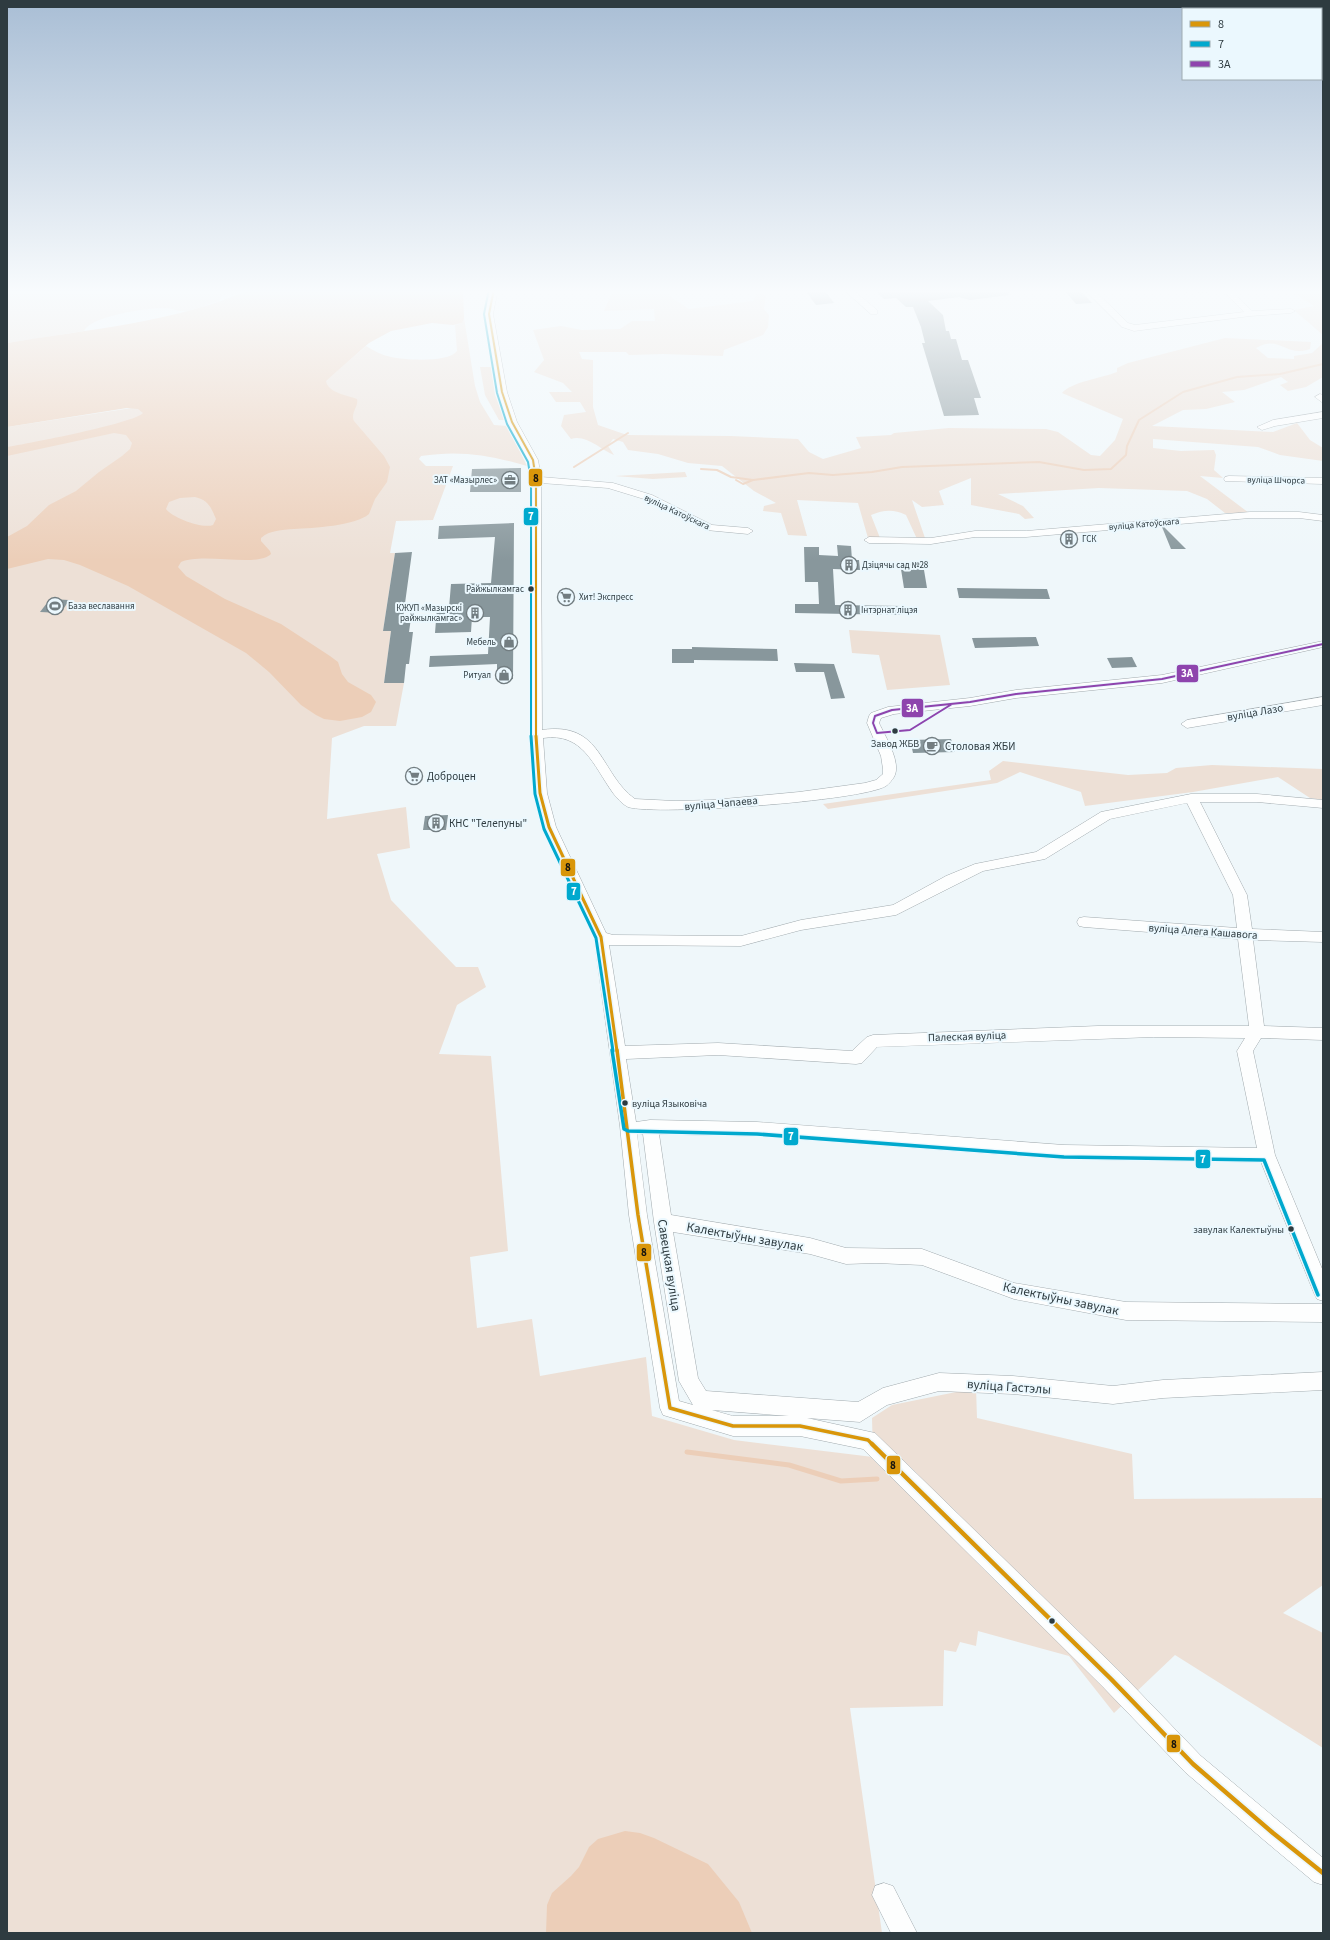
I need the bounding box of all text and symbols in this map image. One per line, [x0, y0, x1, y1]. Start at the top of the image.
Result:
legend [1182, 8, 1322, 80]
text: 8 [1218, 16, 1224, 33]
text: 7 [1218, 36, 1224, 53]
text: 3А [1218, 56, 1231, 73]
line badge: 8 [528, 468, 543, 487]
office icon: ЗАТ «Мазырлес» [500, 470, 520, 490]
text: 8 [533, 471, 539, 486]
street label: вуліца Шчорса [1247, 473, 1305, 488]
place label: ЗАТ «Мазырлес» [434, 474, 497, 487]
street label: вуліца Катоўскага [642, 492, 712, 533]
line badge: 7 [523, 507, 539, 526]
text: 7 [528, 509, 534, 524]
street label: вуліца Катоўскага [1108, 515, 1180, 534]
building icon: ГСК [1059, 529, 1079, 549]
place label: ГСК [1082, 533, 1097, 546]
building icon: Дзіцячы сад №28 [839, 555, 859, 575]
place label: Дзіцячы сад №28 [862, 559, 929, 572]
place label: Райжылкамгас [466, 583, 524, 596]
marker: Райжылкамгас [526, 584, 536, 594]
supermarket icon: Хит! Экспресс [556, 587, 576, 607]
place label: Хит! Экспресс [579, 591, 633, 604]
sports icon: База веславання [45, 596, 65, 616]
place label: База веславання [68, 600, 135, 613]
building icon: Інтэрнат ліцэя [838, 600, 858, 620]
place label: КЖУП «Мазырскі райжылкамгас» [396, 602, 462, 625]
building icon: КЖУП «Мазырскі райжылкамгас» [465, 603, 485, 623]
place label: Інтэрнат ліцэя [861, 604, 918, 617]
shop icon: Мебель [499, 632, 519, 652]
place label: Мебель [466, 636, 497, 649]
line badge: 3А [1176, 664, 1199, 683]
shop icon: Ритуал [494, 665, 514, 685]
text: 3А [1181, 666, 1194, 681]
place label: Ритуал [463, 669, 491, 682]
line badge: 3А [901, 698, 924, 718]
street label: вуліца Лазо [1226, 700, 1284, 725]
text: 3А [906, 701, 919, 716]
marker: Завод ЖБВ [890, 726, 900, 736]
cafe icon: Столовая ЖБИ [922, 736, 942, 756]
place label: Завод ЖБВ [871, 737, 919, 751]
place label: Столовая ЖБИ [945, 739, 1015, 754]
supermarket icon: Доброцен [404, 766, 424, 786]
place label: Доброцен [427, 769, 476, 784]
street label: вуліца Чапаева [684, 793, 758, 814]
building icon: КНС "Телепуны" [426, 813, 446, 833]
place label: КНС "Телепуны" [449, 816, 527, 831]
line badge: 8 [560, 858, 576, 877]
text: 8 [565, 860, 571, 875]
line badge: 7 [566, 882, 581, 901]
text: 7 [571, 884, 577, 899]
street label: вуліца Алега Кашавога [1148, 920, 1258, 943]
street label: Палеская вуліца [927, 1028, 1007, 1045]
place label: вуліца Языковіча [632, 1097, 707, 1111]
marker: вуліца Языковіча [620, 1098, 630, 1108]
line badge: 7 [783, 1127, 799, 1146]
text: 7 [788, 1129, 794, 1144]
line badge: 7 [1195, 1149, 1211, 1169]
text: 7 [1200, 1152, 1206, 1167]
street label: Савецкая вуліца [653, 1218, 685, 1312]
street label: Калектыўны завулак [685, 1218, 805, 1256]
place label: завулак Калектыўны [1193, 1223, 1284, 1237]
marker: завулак Калектыўны [1286, 1224, 1296, 1234]
line badge: 8 [636, 1243, 652, 1262]
text: 8 [641, 1245, 647, 1260]
street label: Калектыўны завулак [1001, 1278, 1121, 1320]
street label: вуліца Гастэлы [966, 1375, 1052, 1399]
line badge: 8 [886, 1455, 901, 1475]
text: 8 [890, 1458, 896, 1473]
unlabelled marker [1047, 1616, 1057, 1626]
line badge: 8 [1166, 1734, 1181, 1753]
text: 8 [1171, 1737, 1177, 1752]

